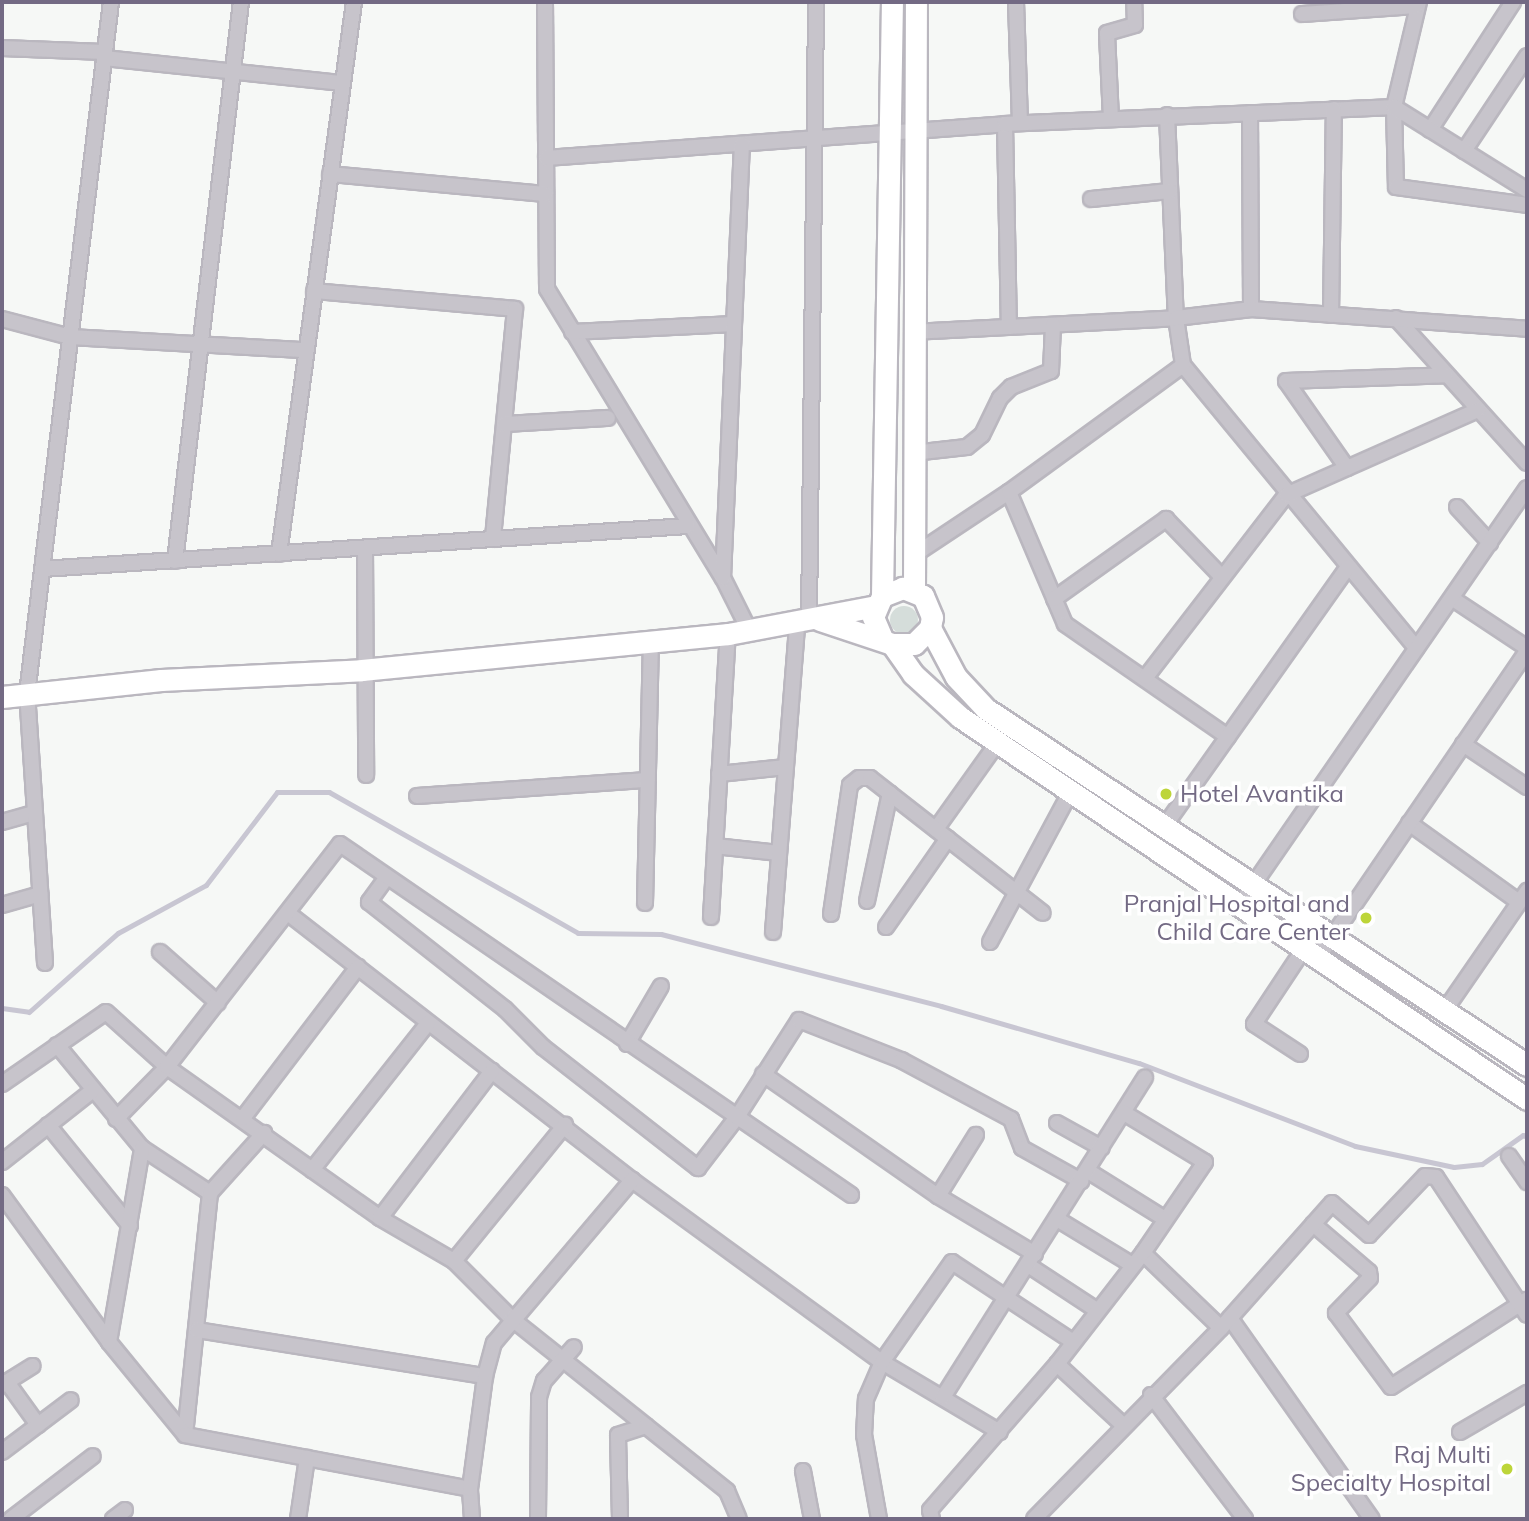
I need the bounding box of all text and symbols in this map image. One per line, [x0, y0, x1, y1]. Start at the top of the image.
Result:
place label: Hotel Avantika [1180, 780, 1344, 808]
marker: Hotel Avantika [1158, 786, 1174, 802]
place label: Pranjal Hospital and Child Care Center [1124, 890, 1350, 946]
marker: Pranjal Hospital and Child Care Center [1356, 908, 1376, 928]
place label: Raj Multi Specialty Hospital [1291, 1441, 1491, 1497]
marker: Raj Multi Specialty Hospital [1497, 1459, 1517, 1479]

